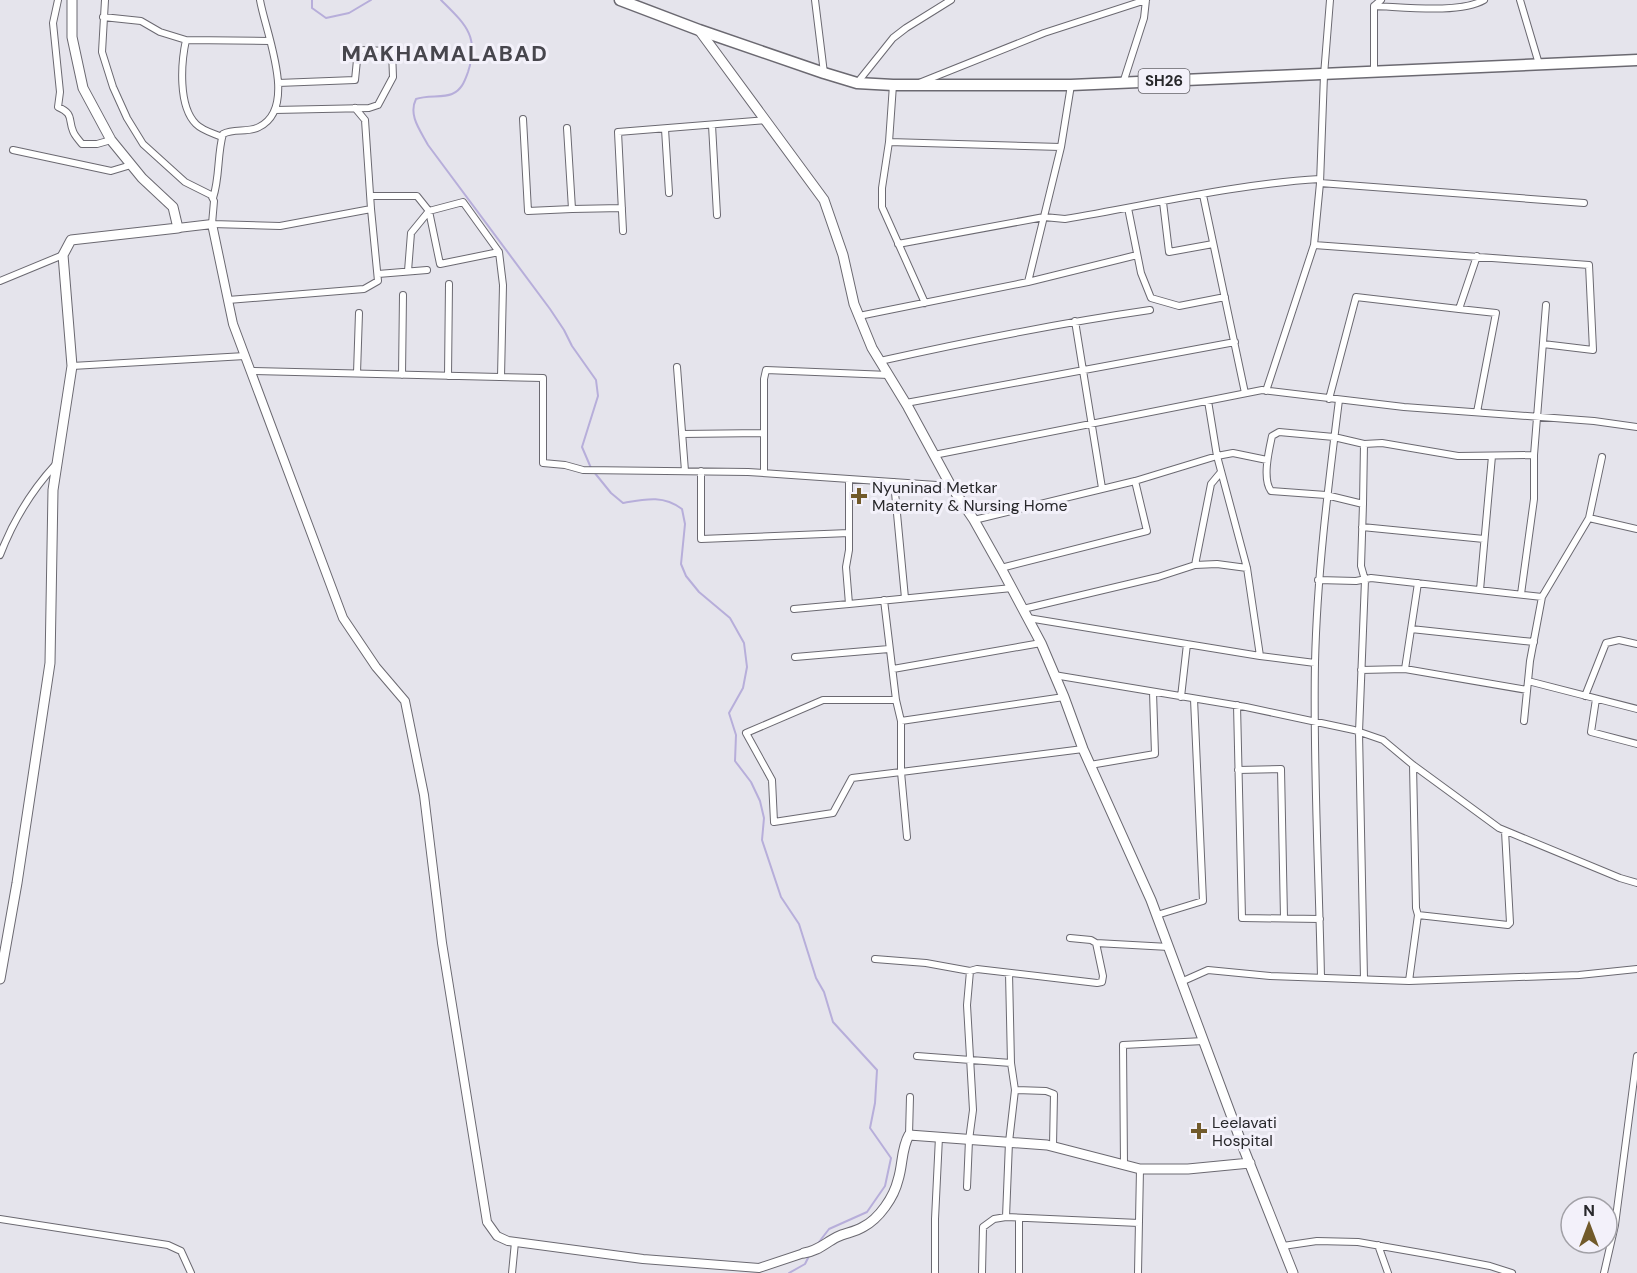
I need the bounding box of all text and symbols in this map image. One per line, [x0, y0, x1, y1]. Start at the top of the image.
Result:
district label: MAKHAMALABAD [342, 39, 548, 68]
road number: SH26 [1138, 69, 1190, 93]
place label: Nyuninad Metkar Maternity & Nursing Home [872, 477, 1068, 516]
marker: Nyuninad Metkar Maternity & Nursing Home [850, 487, 868, 505]
place label: Leelavati Hospital [1212, 1112, 1277, 1151]
marker: Leelavati Hospital [1190, 1122, 1208, 1140]
north arrow [1559, 1195, 1619, 1255]
text: N [1583, 1200, 1595, 1221]

